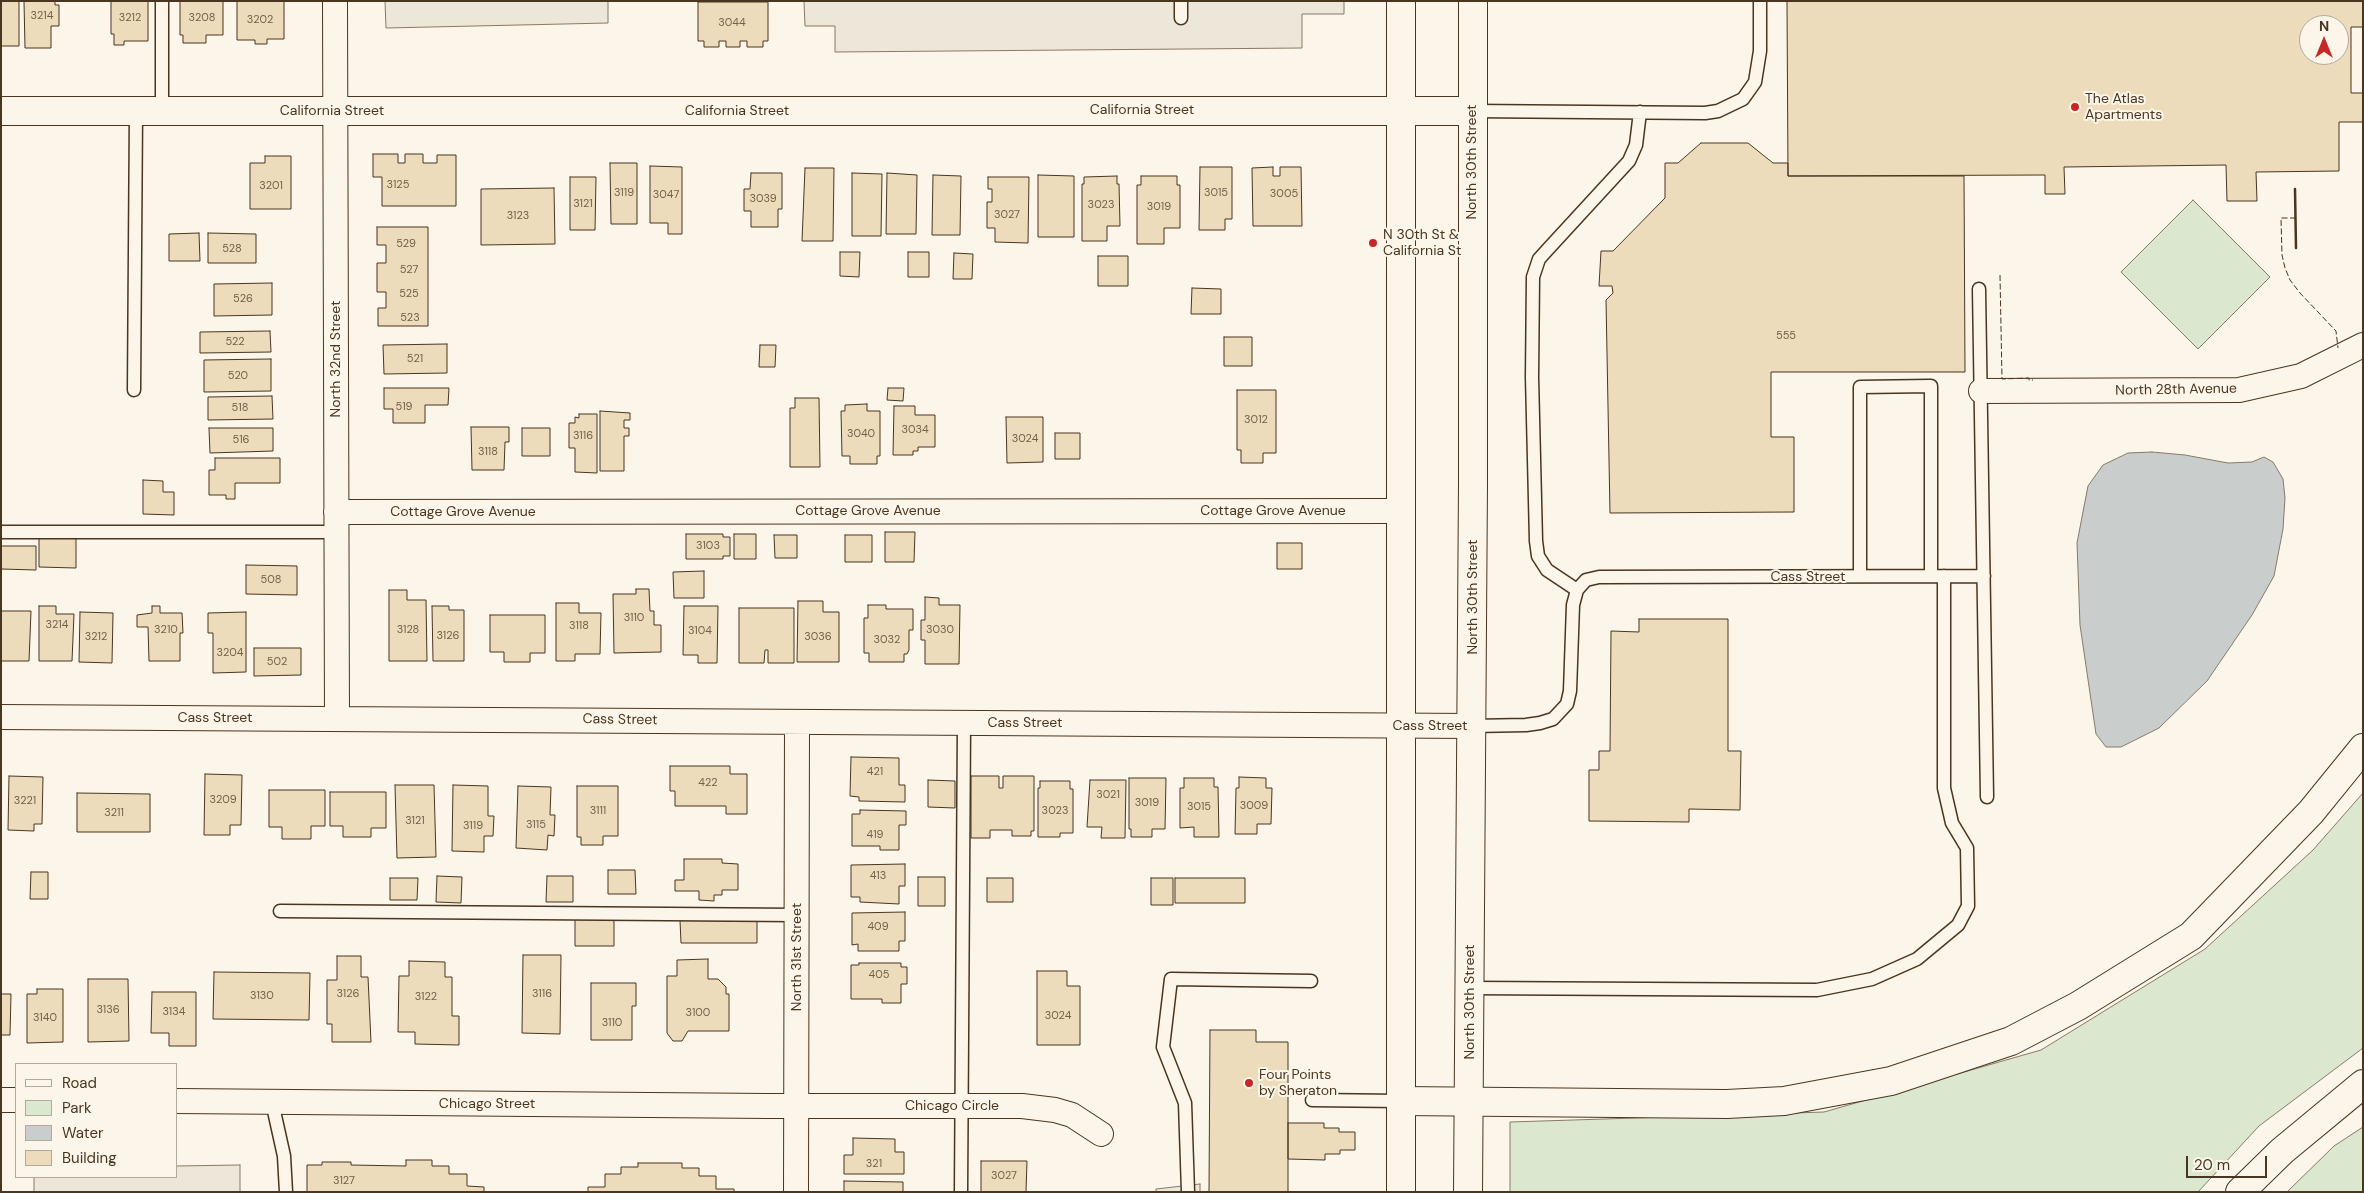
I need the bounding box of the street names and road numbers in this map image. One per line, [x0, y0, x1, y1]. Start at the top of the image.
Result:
street label: California Street [1090, 102, 1194, 118]
street label: California Street [280, 103, 384, 119]
street label: California Street [685, 103, 789, 119]
street label: North 30th Street [1464, 104, 1480, 220]
street label: North 32nd Street [328, 301, 344, 417]
street label: North 28th Avenue [2115, 381, 2237, 399]
street label: Cottage Grove Avenue [795, 503, 941, 519]
street label: Cottage Grove Avenue [1200, 503, 1346, 519]
street label: Cottage Grove Avenue [390, 504, 536, 520]
street label: North 30th Street [1465, 539, 1481, 655]
street label: Cass Street [1770, 569, 1846, 585]
street label: Cass Street [177, 710, 253, 726]
street label: Cass Street [582, 711, 658, 729]
street label: Cass Street [987, 715, 1063, 731]
street label: Cass Street [1392, 718, 1468, 734]
street label: North 31st Street [789, 903, 805, 1011]
street label: North 30th Street [1462, 944, 1478, 1060]
street label: Chicago Street [439, 1096, 535, 1112]
street label: Chicago Circle [905, 1098, 999, 1114]

